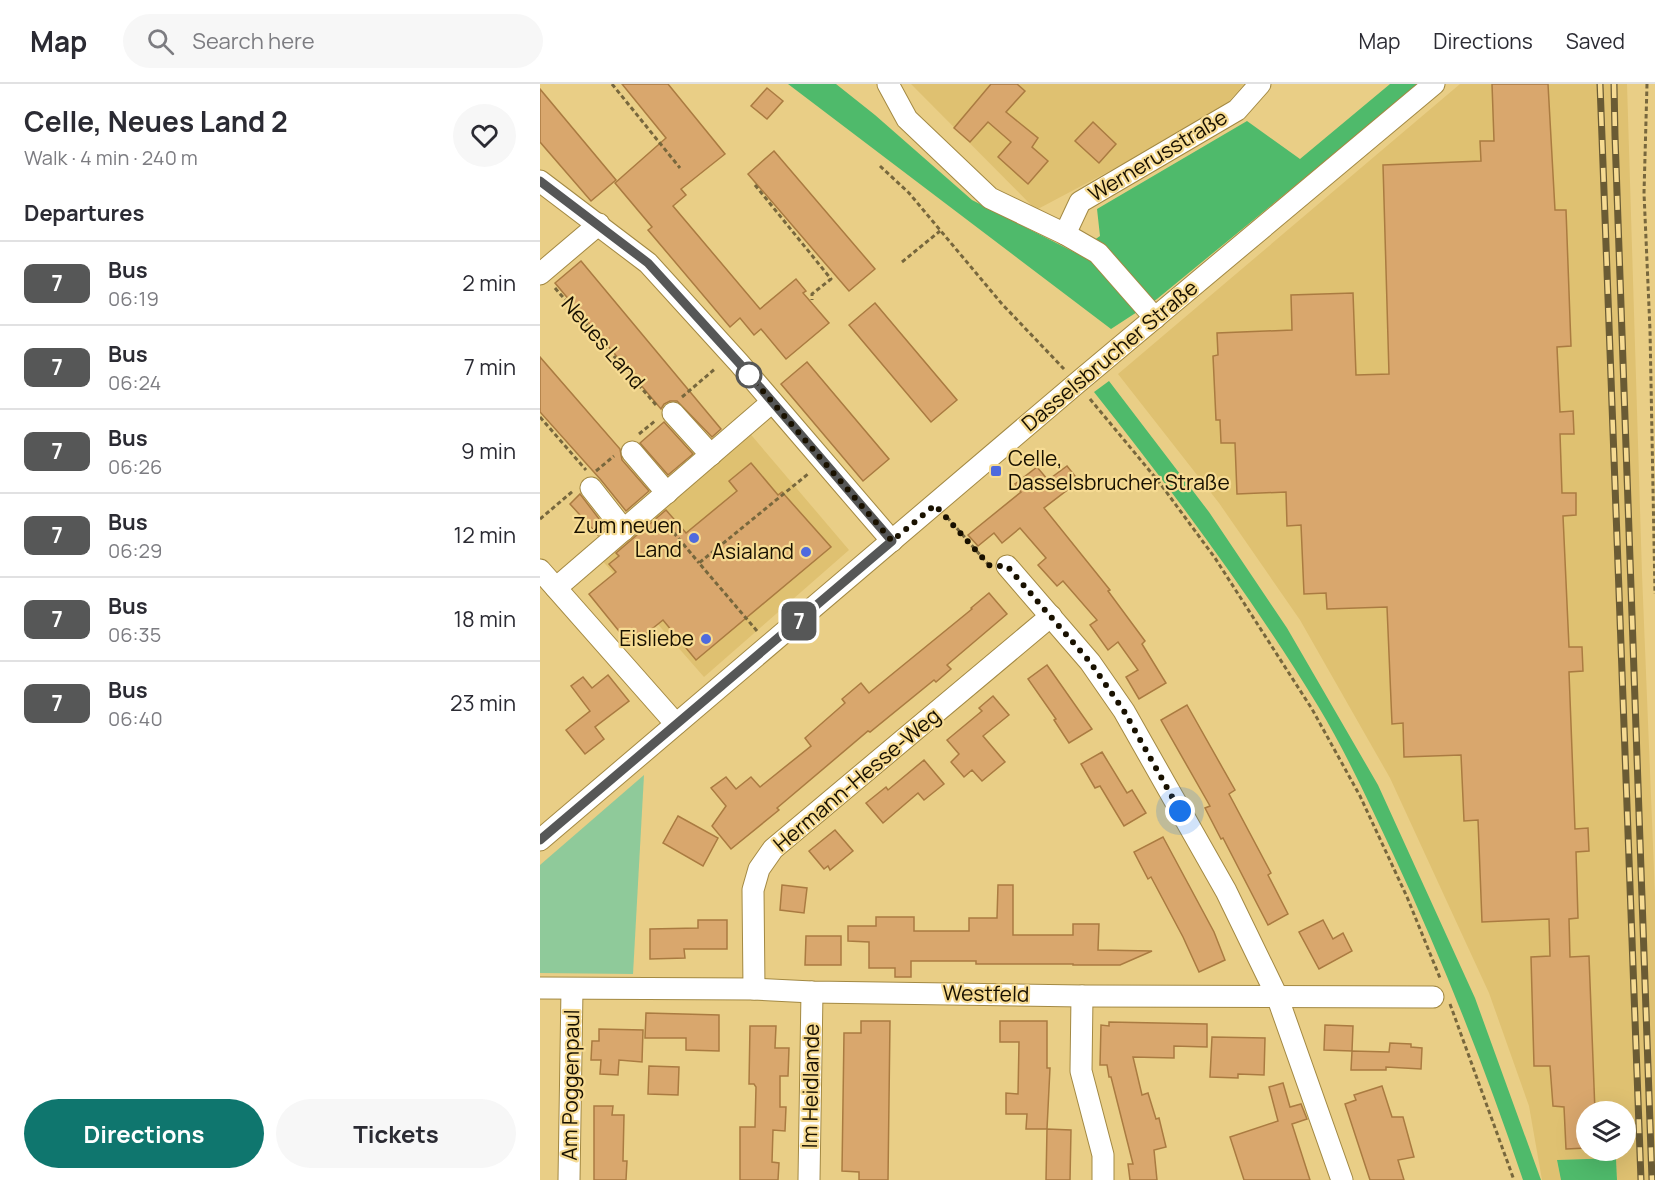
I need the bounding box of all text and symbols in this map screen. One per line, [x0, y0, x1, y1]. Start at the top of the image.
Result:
search box [123, 14, 543, 68]
text: Map [30, 22, 87, 60]
icon: search [144, 25, 177, 58]
text: Search here [192, 26, 315, 56]
text: Map [1359, 27, 1400, 55]
text: Directions [1433, 27, 1533, 55]
text: Saved [1566, 27, 1625, 55]
text: Celle, Neues Land 2 [24, 102, 288, 140]
street label: Wernerusstraße [1083, 103, 1232, 208]
button: heart [453, 104, 516, 167]
text: Walk · 4 min · 240 m [24, 144, 198, 171]
text: Departures [24, 198, 144, 228]
text: Bus [108, 255, 148, 285]
text: 2 min [462, 268, 516, 298]
text: 7 [51, 269, 63, 297]
street label: Dasselsbrucher Straße [1015, 273, 1203, 437]
text: 06:19 [108, 285, 159, 312]
street label: Neues Land [556, 290, 652, 394]
text: Bus [108, 339, 148, 369]
text: 7 min [464, 352, 516, 382]
text: 7 [51, 353, 63, 381]
unlabelled marker [736, 362, 762, 388]
text: 06:24 [108, 369, 161, 396]
text: Bus [108, 423, 148, 453]
text: 9 min [461, 436, 516, 466]
text: 7 [51, 437, 63, 465]
place label: Celle, Dasselsbrucher Straße [1008, 444, 1230, 496]
text: 06:26 [108, 453, 162, 480]
marker: Celle, Dasselsbrucher Straße [989, 464, 1003, 478]
text: Bus [108, 507, 148, 537]
place label: Zum neuen Land [573, 511, 682, 563]
text: 12 min [454, 520, 516, 550]
text: 7 [51, 521, 63, 549]
marker: Zum neuen Land [687, 531, 701, 545]
text: 06:29 [108, 537, 162, 564]
place label: Asialand [712, 537, 794, 565]
marker: Asialand [799, 545, 813, 559]
text: Bus [108, 591, 148, 621]
line badge: 7 [780, 602, 818, 640]
text: 18 min [453, 604, 516, 634]
text: 7 [51, 605, 63, 633]
text: 7 [793, 607, 805, 635]
text: 06:35 [108, 621, 161, 648]
place label: Eisliebe [619, 624, 694, 652]
marker: Eisliebe [699, 632, 713, 646]
text: Bus [108, 675, 148, 705]
text: 23 min [450, 688, 516, 718]
text: 7 [51, 689, 63, 717]
street label: Hermann-Hesse-Weg [767, 701, 946, 857]
text: 06:40 [108, 705, 163, 732]
your location [1165, 796, 1195, 826]
street label: Westfeld [942, 978, 1030, 1008]
street label: Am Poggenpaul [555, 1009, 585, 1161]
street label: Im Heidlande [795, 1023, 825, 1149]
button: Directions [24, 1099, 264, 1168]
button: Tickets [276, 1099, 516, 1168]
map controls [1576, 1101, 1636, 1161]
button: layers [1576, 1101, 1636, 1161]

